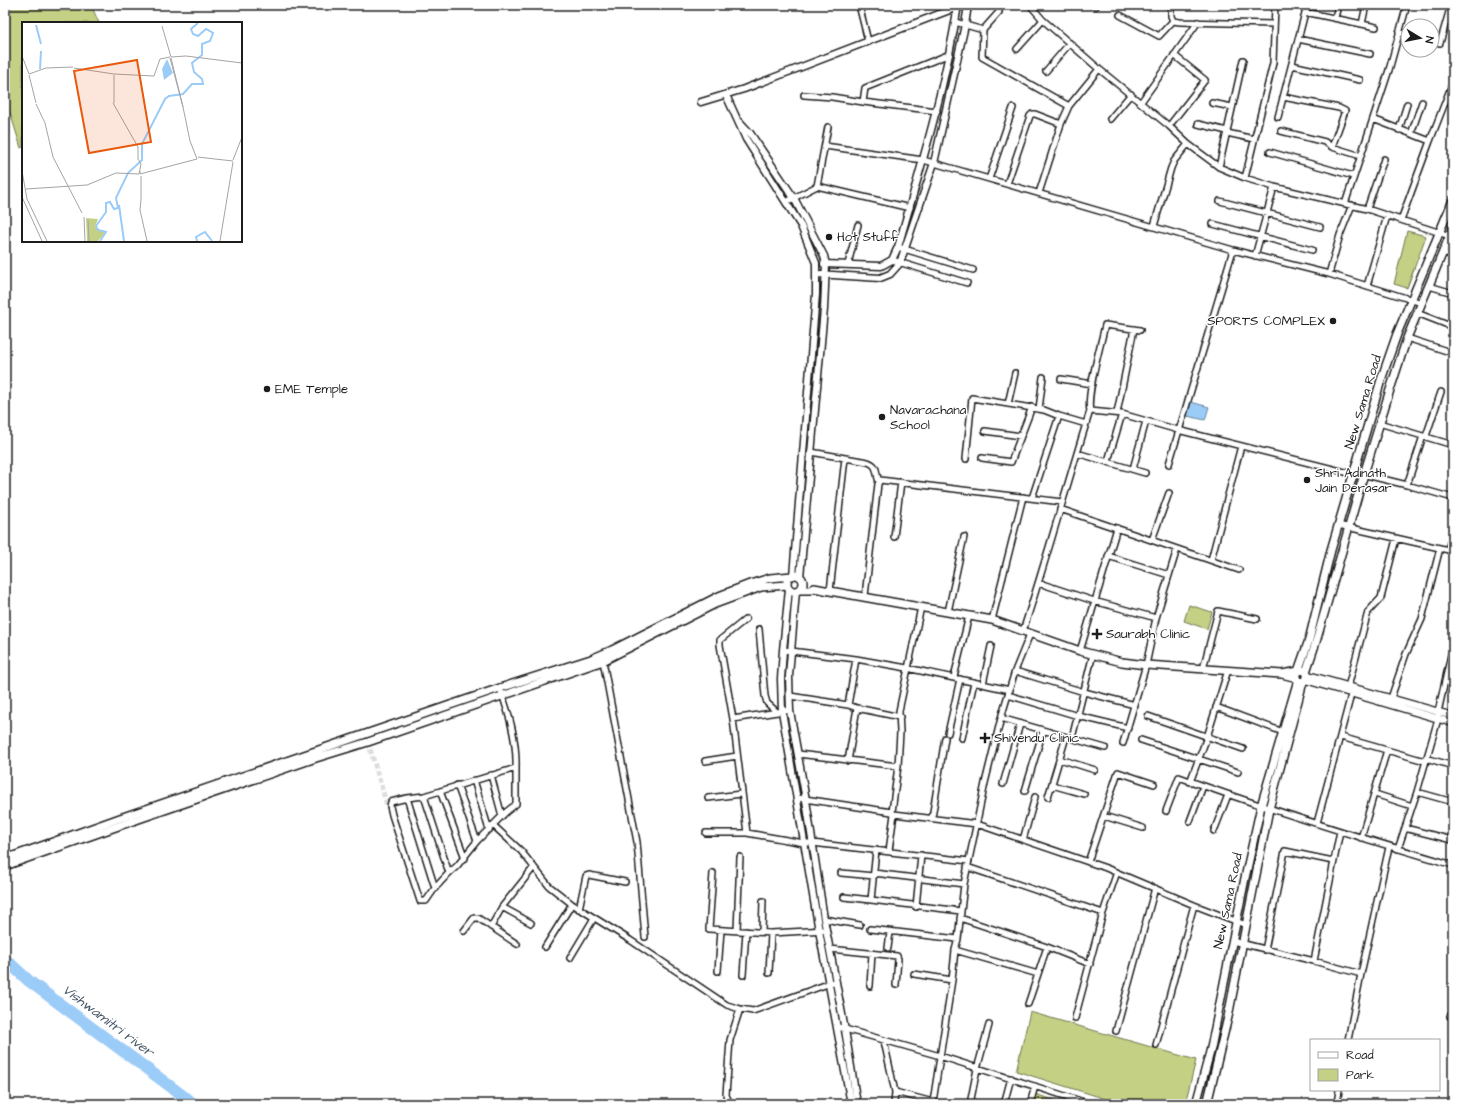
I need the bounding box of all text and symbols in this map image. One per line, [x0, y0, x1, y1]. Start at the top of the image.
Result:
north arrow [1400, 18, 1440, 58]
inset map [22, 22, 242, 242]
text: N [1421, 35, 1437, 44]
place label: Hot Stuff [837, 228, 899, 246]
marker: Hot Stuff [824, 232, 834, 242]
place label: SPORTS COMPLEX [1207, 312, 1325, 330]
marker: SPORTS COMPLEX [1328, 316, 1338, 326]
street label: New Sama Road [1340, 352, 1386, 451]
place label: EME Temple [275, 380, 348, 398]
marker: EME Temple [262, 384, 272, 394]
place label: Navarachana School [890, 401, 967, 434]
marker: Navarachana School [877, 412, 887, 422]
place label: Shri Adinath Jain Derasar [1315, 464, 1392, 497]
marker: Shri Adinath Jain Derasar [1302, 475, 1312, 485]
place label: Saurabh Clinic [1106, 625, 1190, 643]
marker: Saurabh Clinic [1091, 628, 1103, 640]
place label: Shivendu Clinic [994, 729, 1079, 747]
marker: Shivendu Clinic [979, 732, 991, 744]
street label: New Sama Road [1209, 851, 1247, 951]
water label: Vishwamitri river [58, 980, 159, 1063]
legend [1310, 1039, 1440, 1091]
text: Road [1346, 1047, 1374, 1064]
text: Park [1346, 1067, 1374, 1084]

